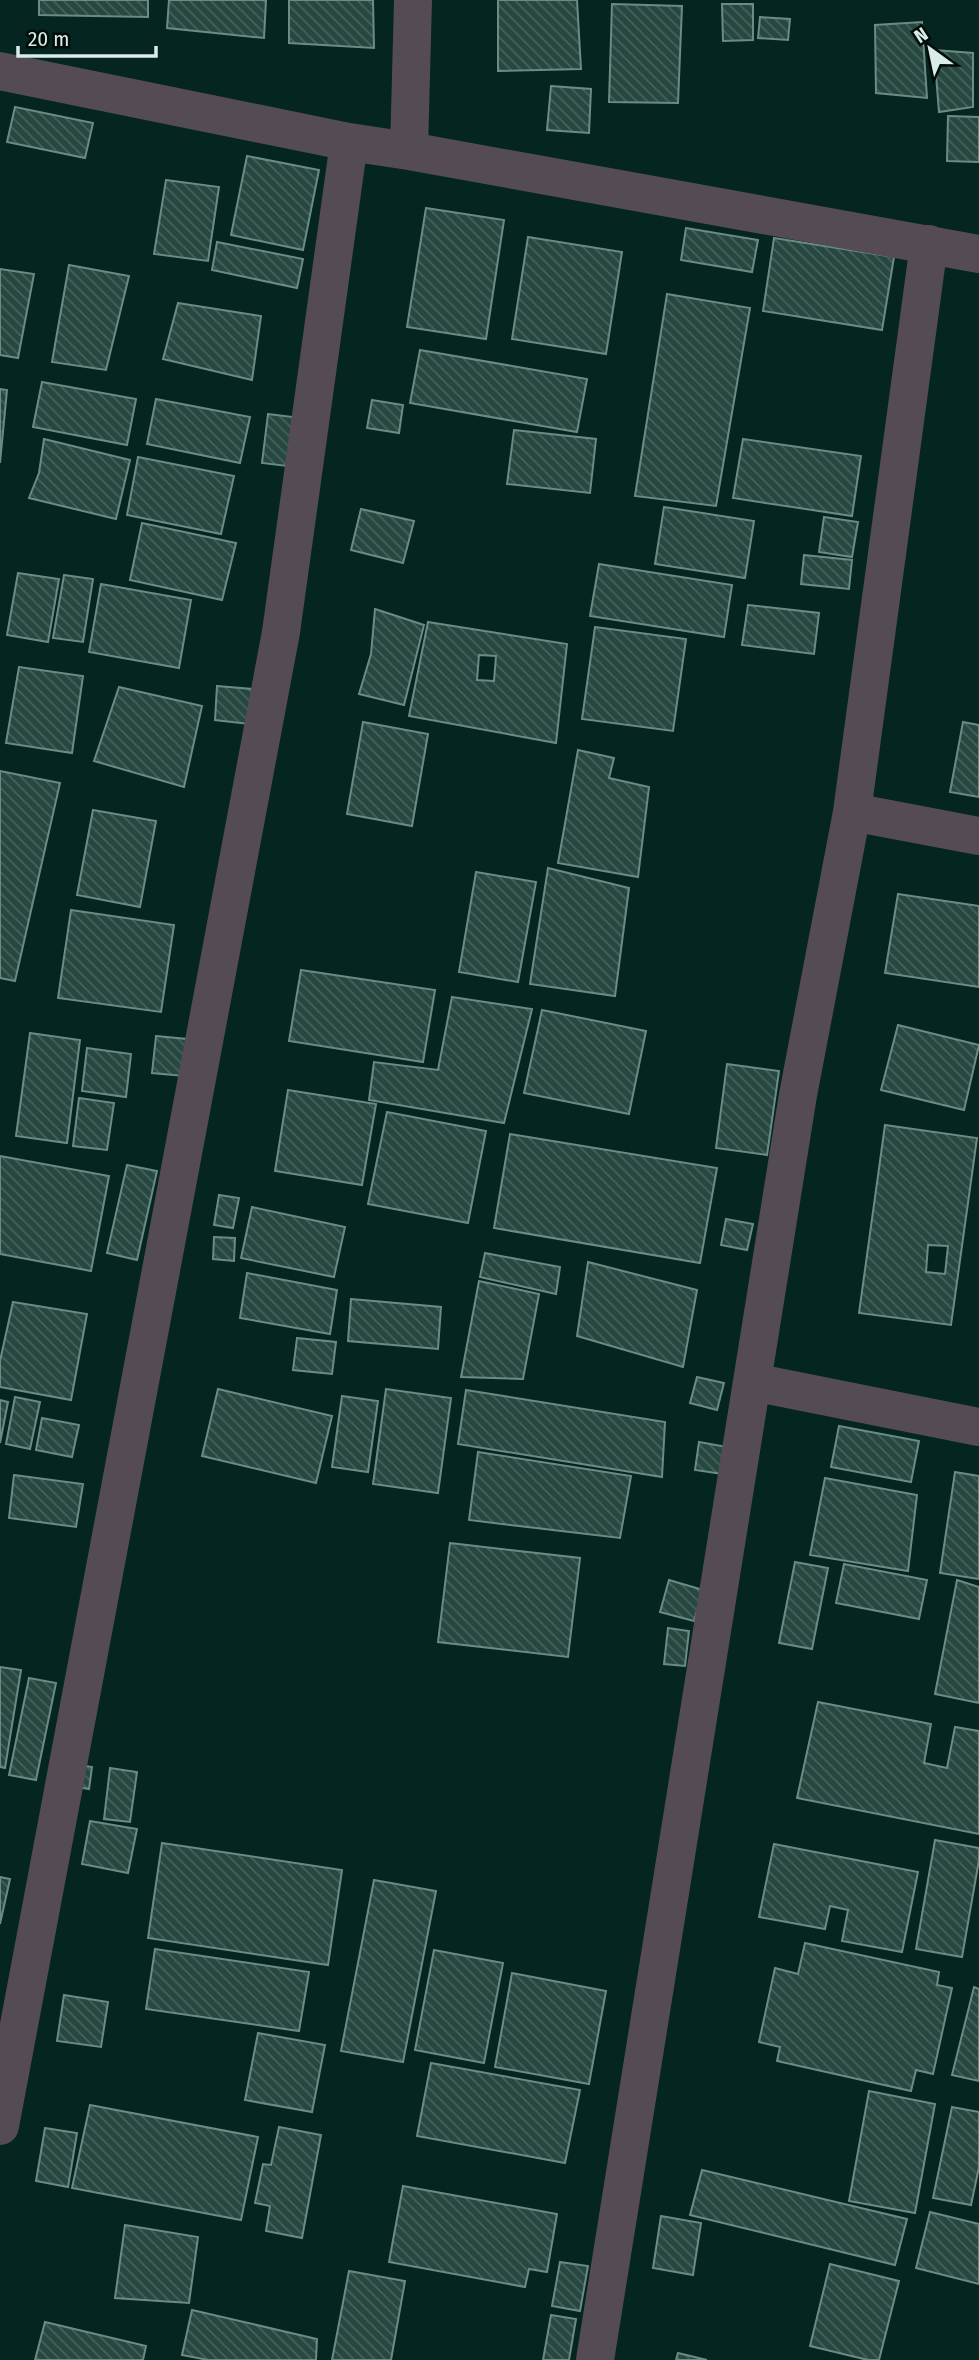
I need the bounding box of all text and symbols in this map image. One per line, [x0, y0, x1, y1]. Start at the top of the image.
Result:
scale bar [18, 14, 156, 58]
north arrow [895, 14, 965, 84]
text: N [910, 22, 932, 48]
text: 20 m [28, 26, 69, 52]

